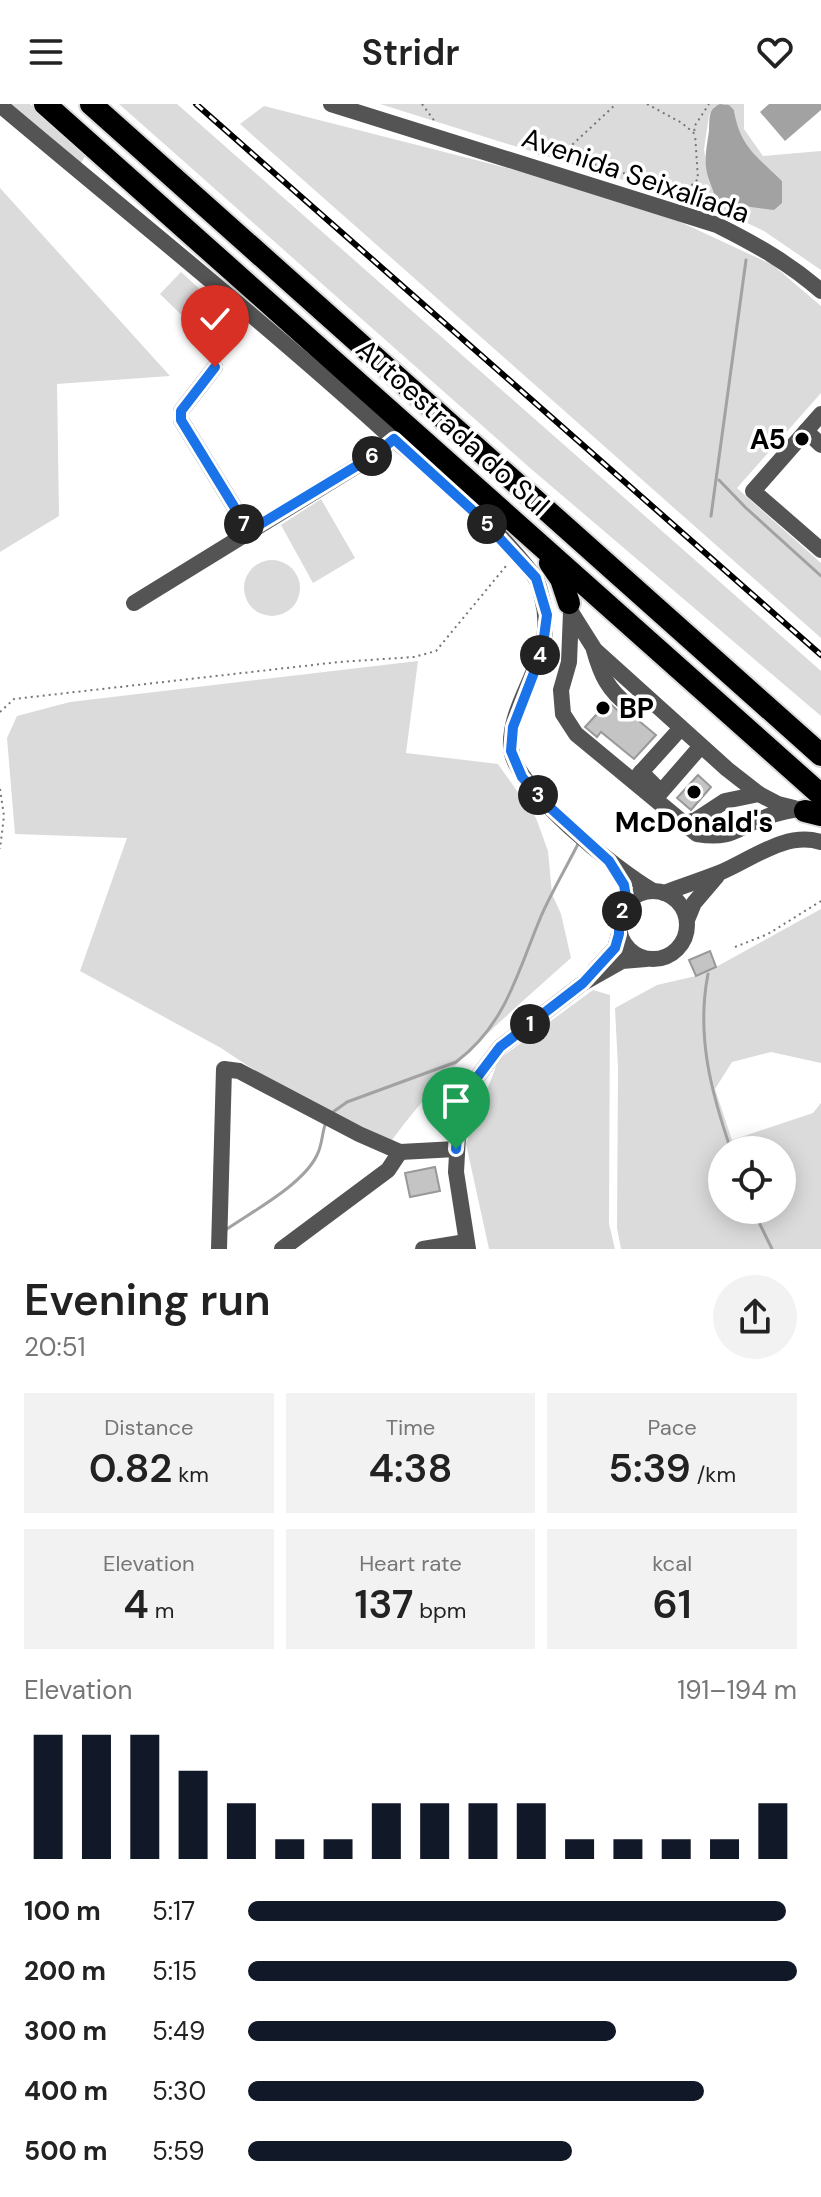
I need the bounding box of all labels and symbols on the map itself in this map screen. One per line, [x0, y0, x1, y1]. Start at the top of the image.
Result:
street label: Avenida Seixalíada [517, 119, 755, 232]
pin [181, 285, 249, 367]
street label: Autoestrada do Sul [348, 331, 557, 524]
place label: A5 [750, 421, 786, 458]
marker: A5 [793, 430, 811, 448]
pin: 6 [352, 436, 392, 476]
pin: 7 [224, 504, 264, 544]
pin: 5 [467, 504, 507, 544]
pin: 4 [520, 635, 560, 675]
place label: BP [619, 690, 654, 727]
marker: BP [594, 699, 612, 717]
pin: 3 [518, 775, 558, 815]
marker: McDonald's [685, 783, 703, 801]
place label: McDonald's [615, 804, 773, 841]
pin: 2 [602, 891, 642, 931]
pin: 1 [510, 1004, 550, 1044]
pin [422, 1067, 490, 1149]

